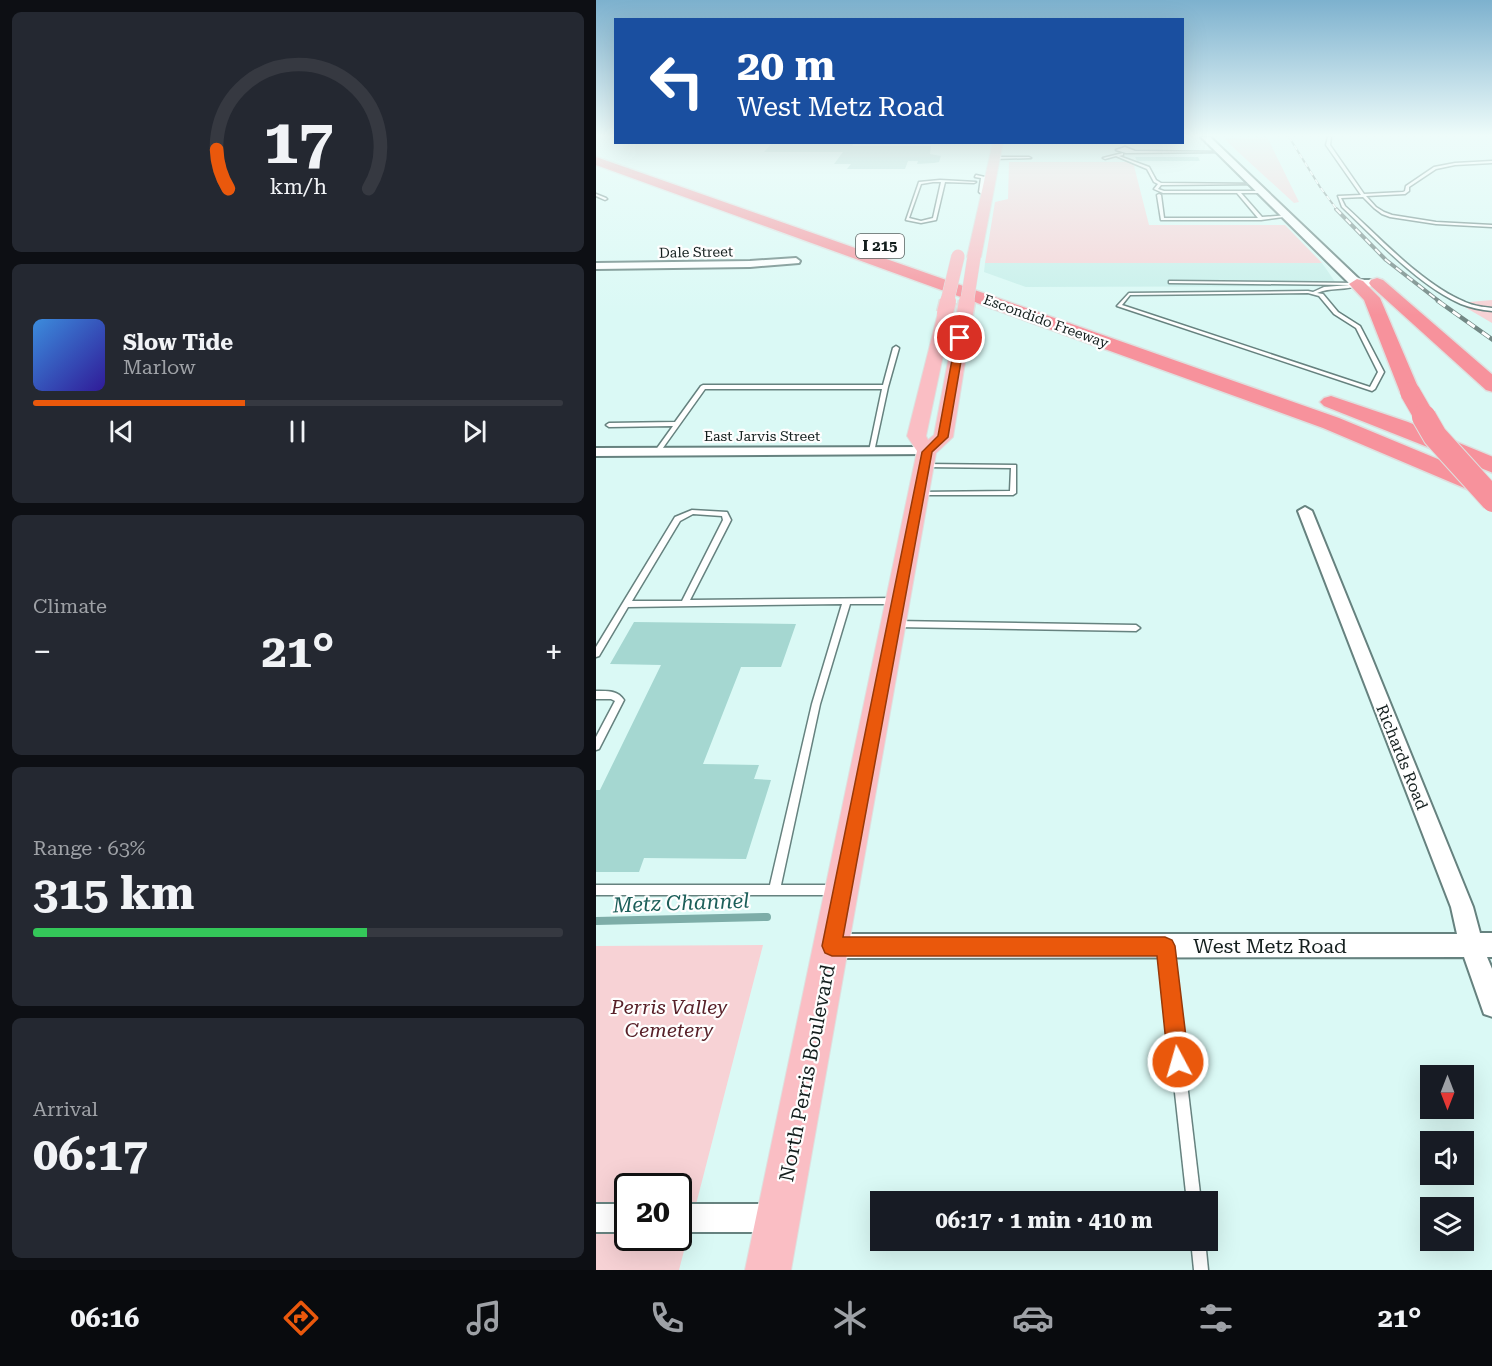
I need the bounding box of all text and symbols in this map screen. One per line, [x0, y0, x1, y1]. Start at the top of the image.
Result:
text: 20 m [737, 41, 835, 90]
icon: left [638, 42, 716, 120]
text: West Metz Road [737, 91, 944, 123]
text: 17 [263, 105, 333, 178]
text: km/h [269, 174, 327, 199]
road number: I 215 [856, 234, 904, 258]
street label: Dale Street [659, 243, 733, 261]
street label: Escondido Freeway [981, 291, 1111, 351]
pin [934, 312, 985, 363]
icon: arrive [943, 321, 976, 354]
text: Slow Tide [123, 330, 233, 355]
text: Marlow [123, 355, 196, 379]
icon: previous [105, 415, 138, 448]
icon: pause [281, 415, 314, 448]
icon: next [458, 415, 491, 448]
street label: East Jarvis Street [704, 428, 820, 444]
text: Climate [33, 594, 107, 618]
text: 21° [262, 625, 334, 678]
text: − [33, 632, 51, 671]
text: + [545, 632, 563, 671]
street label: Richards Road [1372, 702, 1432, 812]
text: Range · 63% [33, 836, 145, 860]
text: 315 km [33, 867, 194, 920]
water label: Metz Channel [611, 889, 750, 917]
street label: West Metz Road [1193, 934, 1347, 958]
street label: North Perris Boulevard [774, 962, 840, 1184]
park label: Perris Valley Cemetery [610, 995, 728, 1042]
position arrow [1146, 1030, 1210, 1094]
north arrow [1420, 1065, 1474, 1119]
map controls [1420, 1065, 1474, 1251]
text: Arrival [33, 1097, 98, 1121]
text: 06:17 [33, 1128, 148, 1181]
button: sound [1420, 1131, 1474, 1185]
speed limit sign: 20 [614, 1173, 692, 1251]
button: layers [1420, 1197, 1474, 1251]
text: 06:17 · 1 min · 410 m [935, 1208, 1153, 1233]
icon: directions [280, 1297, 322, 1339]
icon: music [463, 1297, 505, 1339]
icon: phone [646, 1297, 688, 1339]
icon: climate [829, 1297, 871, 1339]
icon: car [1012, 1297, 1054, 1339]
icon: filters [1195, 1297, 1237, 1339]
text: 06:16 [70, 1302, 139, 1334]
text: 21° [1378, 1302, 1422, 1334]

